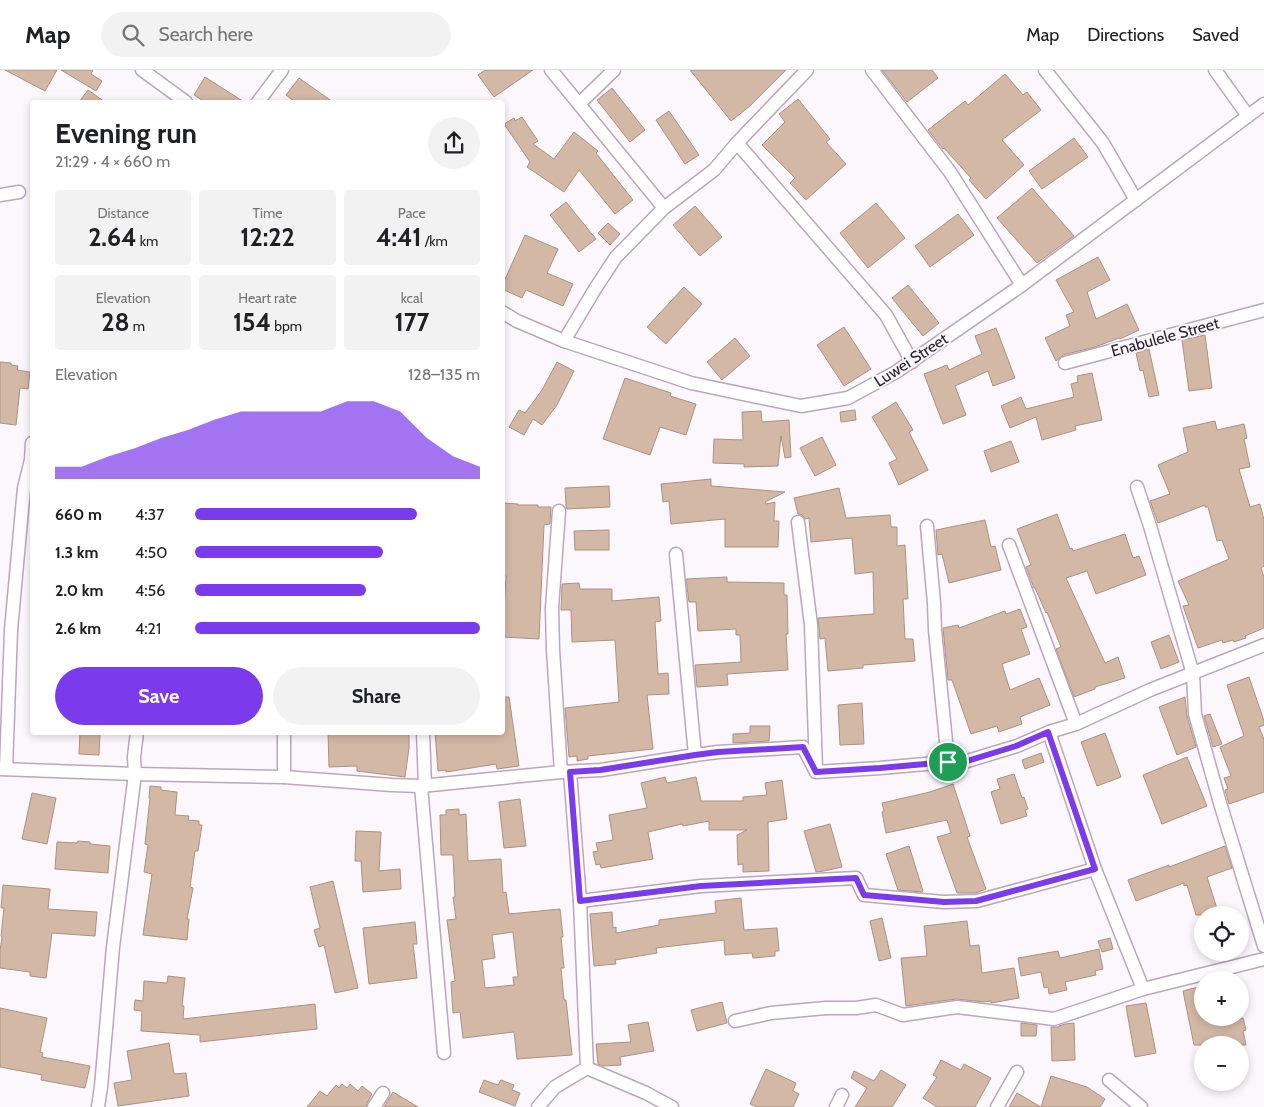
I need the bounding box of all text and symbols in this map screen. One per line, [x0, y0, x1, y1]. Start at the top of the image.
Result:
search box [101, 12, 451, 57]
text: Map [25, 20, 71, 49]
icon: search [119, 21, 147, 49]
text: Search here [159, 23, 253, 46]
text: Map [1026, 24, 1059, 46]
text: Directions [1087, 24, 1164, 46]
text: Saved [1192, 24, 1239, 46]
text: Evening run [55, 116, 197, 150]
button: share [428, 117, 480, 169]
text: 21:29 · 4 × 660 m [55, 152, 170, 171]
text: Distance [97, 204, 149, 222]
text: Time [253, 204, 282, 222]
text: Pace [398, 204, 426, 222]
text: 2.64 [88, 222, 136, 252]
text: 12:22 [240, 222, 295, 252]
text: 4:41 [376, 222, 422, 252]
text: km [136, 232, 158, 250]
text: /km [422, 232, 448, 250]
text: Elevation [96, 289, 151, 307]
text: Heart rate [238, 289, 297, 307]
text: kcal [401, 289, 423, 307]
text: 28 [101, 307, 130, 337]
text: 154 [233, 307, 271, 337]
text: 177 [394, 307, 429, 337]
street label: Enabulele Street [1109, 313, 1222, 361]
text: m [130, 317, 145, 335]
text: bpm [271, 317, 302, 335]
street label: Luwei Street [871, 329, 952, 391]
text: Elevation [55, 365, 118, 384]
text: 128–135 m [408, 365, 480, 384]
text: 660 m [55, 505, 102, 524]
text: 4:37 [135, 505, 164, 524]
text: 1.3 km [55, 543, 98, 562]
text: 4:50 [135, 543, 167, 562]
text: 2.0 km [55, 581, 103, 600]
text: 4:56 [135, 581, 165, 600]
text: 2.6 km [55, 619, 101, 638]
text: 4:21 [135, 619, 161, 638]
button: Save [55, 667, 263, 725]
button: Share [273, 667, 480, 725]
pin [927, 741, 969, 783]
icon: arrive [934, 748, 962, 776]
map controls [1194, 906, 1249, 1091]
button: locate [1194, 906, 1249, 961]
button: + [1194, 971, 1249, 1026]
button: − [1194, 1036, 1249, 1091]

